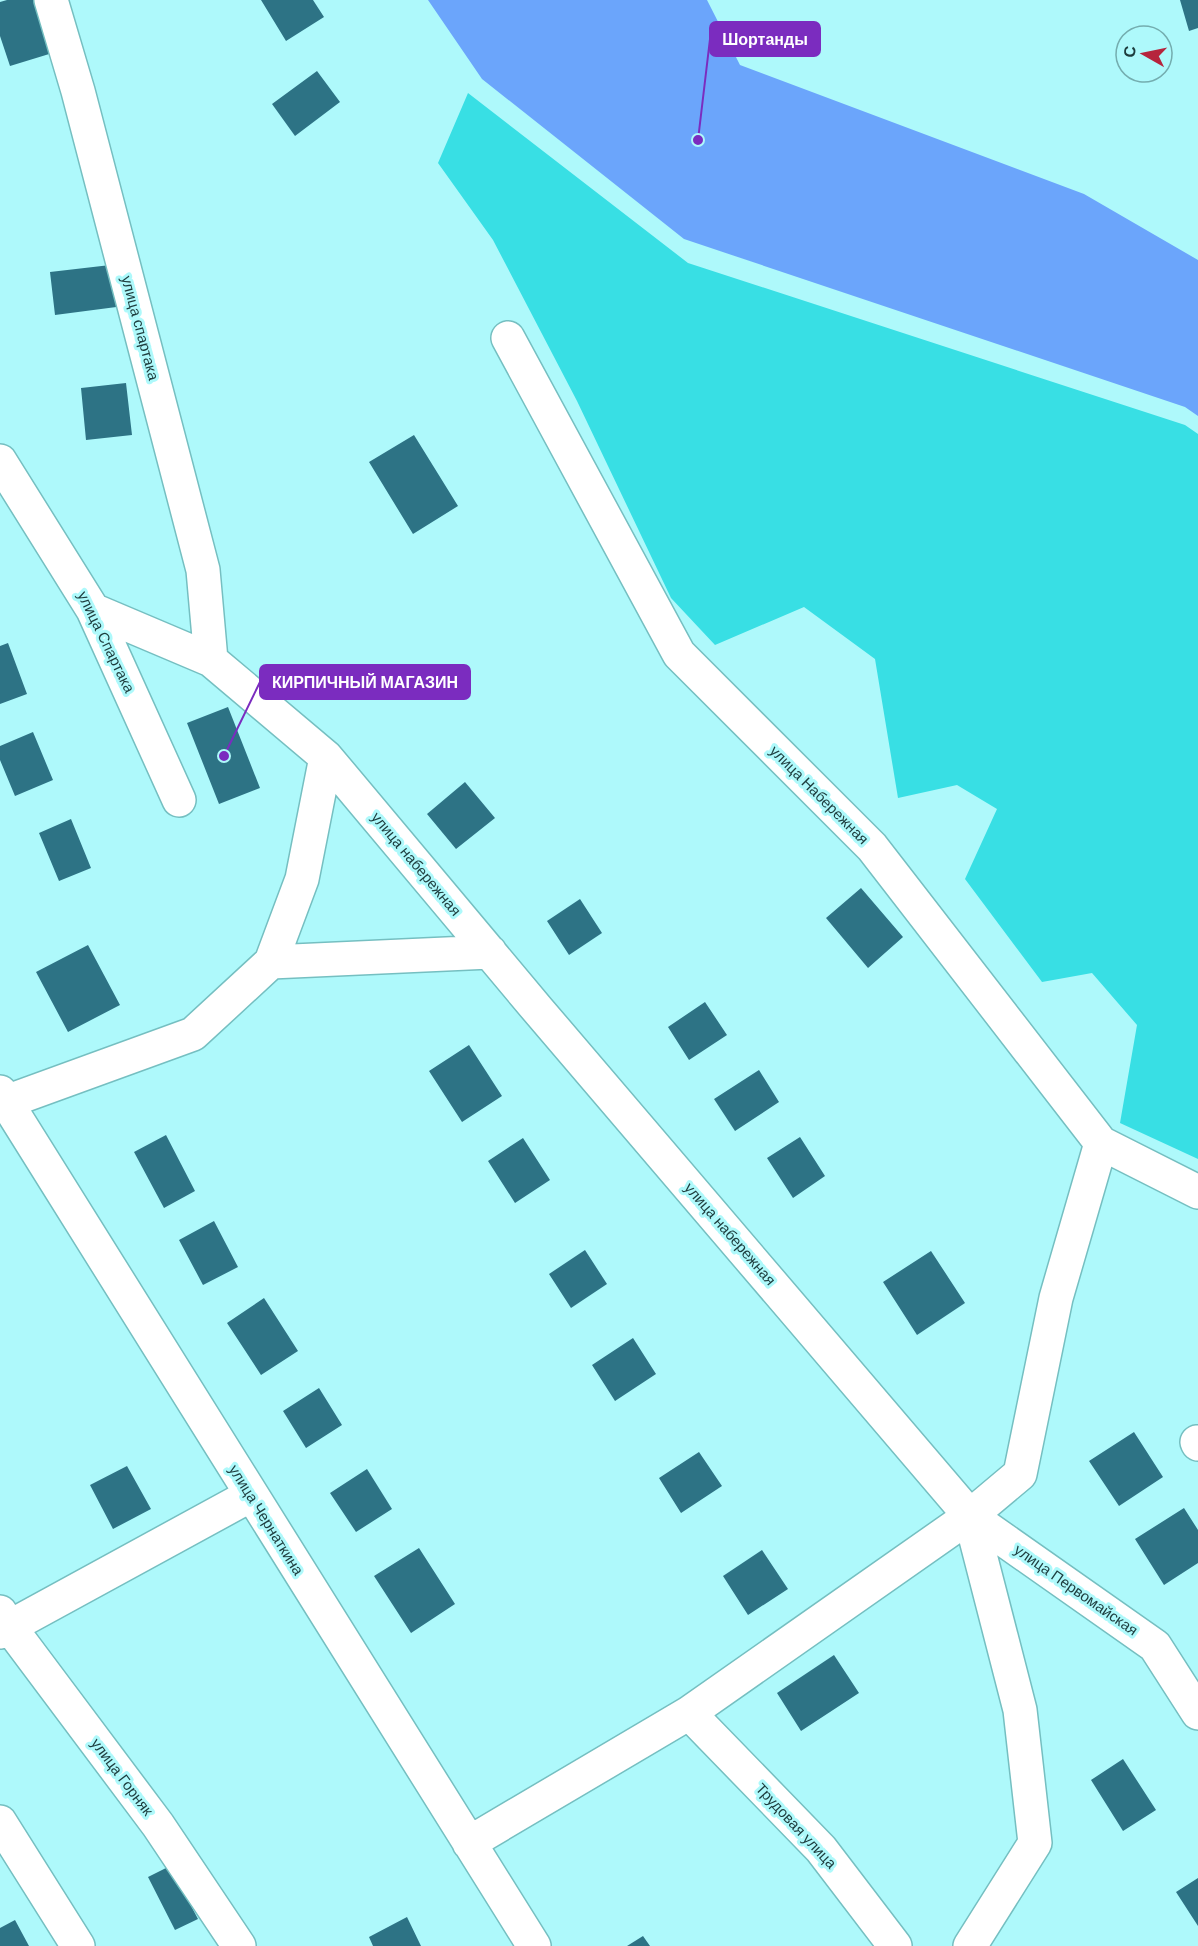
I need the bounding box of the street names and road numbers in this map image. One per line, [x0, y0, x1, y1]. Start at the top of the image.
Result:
street label: улица спартака [116, 274, 164, 383]
street label: улица Спартака [73, 588, 140, 697]
street label: улица Набережная [765, 741, 873, 849]
street label: улица набережная [367, 808, 465, 920]
street label: улица набережная [680, 1178, 780, 1290]
street label: улица Чернаткина [224, 1461, 308, 1580]
street label: улица Первомайская [1010, 1540, 1142, 1640]
street label: улица Горняк [86, 1734, 158, 1820]
street label: Трудовая улица [751, 1779, 841, 1874]

